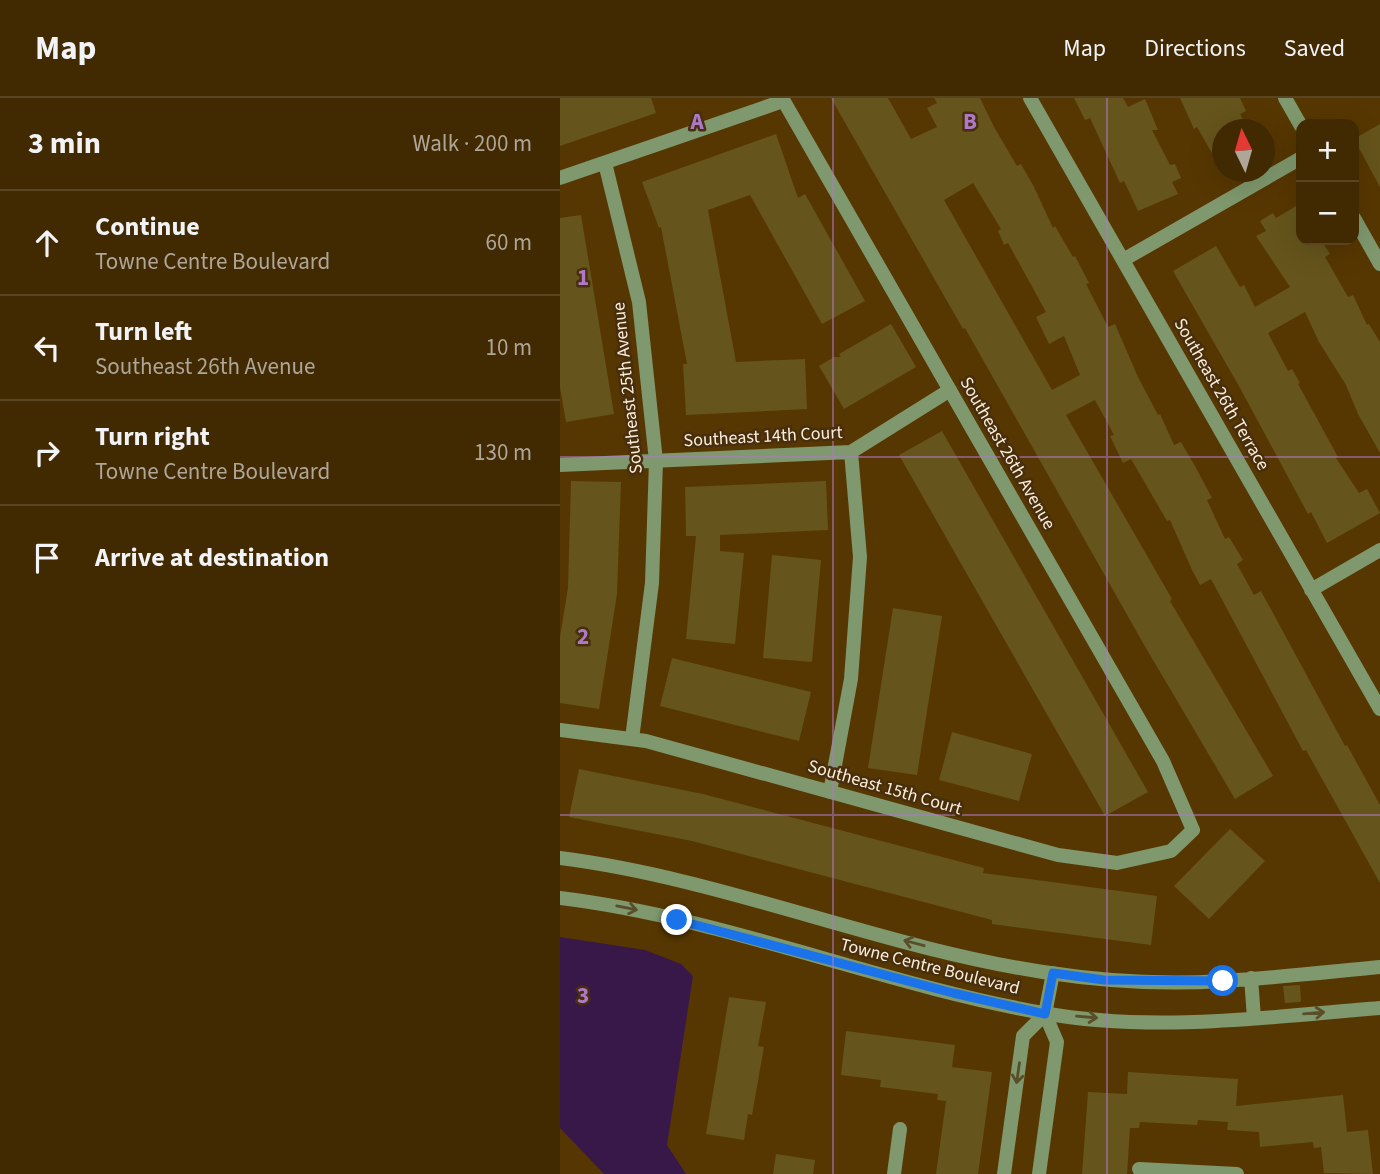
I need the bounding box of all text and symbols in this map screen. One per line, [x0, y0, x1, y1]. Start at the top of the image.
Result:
text: Map [35, 25, 96, 72]
text: Map [1063, 31, 1106, 66]
text: Directions [1144, 31, 1246, 66]
text: Saved [1284, 31, 1345, 66]
text: A [689, 105, 704, 138]
text: B [963, 105, 977, 138]
north arrow [1212, 119, 1275, 182]
map controls [1296, 119, 1359, 245]
button: + [1296, 119, 1359, 182]
text: 3 min [28, 122, 101, 165]
text: Walk · 200 m [413, 127, 532, 160]
button: − [1296, 182, 1359, 245]
text: Continue [95, 208, 200, 245]
icon: ahead [28, 224, 66, 262]
text: 60 m [485, 226, 532, 259]
text: Towne Centre Boulevard [95, 245, 330, 278]
text: 1 [577, 261, 589, 294]
street label: Southeast 25th Avenue [606, 301, 649, 475]
text: Turn left [95, 313, 192, 350]
street label: Southeast 26th Terrace [1168, 313, 1276, 475]
icon: left [28, 329, 66, 367]
text: 10 m [485, 331, 532, 364]
text: Southeast 26th Avenue [95, 350, 315, 383]
street label: Southeast 26th Avenue [954, 372, 1062, 534]
text: Turn right [95, 418, 210, 455]
street label: Southeast 14th Court [683, 420, 843, 453]
icon: right [28, 434, 66, 472]
text: 130 m [474, 436, 532, 469]
text: Towne Centre Boulevard [95, 455, 330, 488]
icon: arrive [28, 539, 66, 577]
text: Arrive at destination [95, 539, 329, 576]
text: 2 [577, 620, 589, 653]
street label: Southeast 15th Court [805, 754, 965, 821]
one-way arrow [615, 902, 638, 916]
route end [661, 904, 692, 935]
street label: Towne Centre Boulevard [838, 932, 1022, 1001]
one-way arrow [903, 936, 926, 949]
route start [1207, 965, 1238, 996]
text: 3 [577, 979, 589, 1012]
one-way arrow [1302, 1006, 1324, 1019]
one-way arrow [1075, 1011, 1097, 1024]
one-way arrow [1012, 1061, 1025, 1084]

